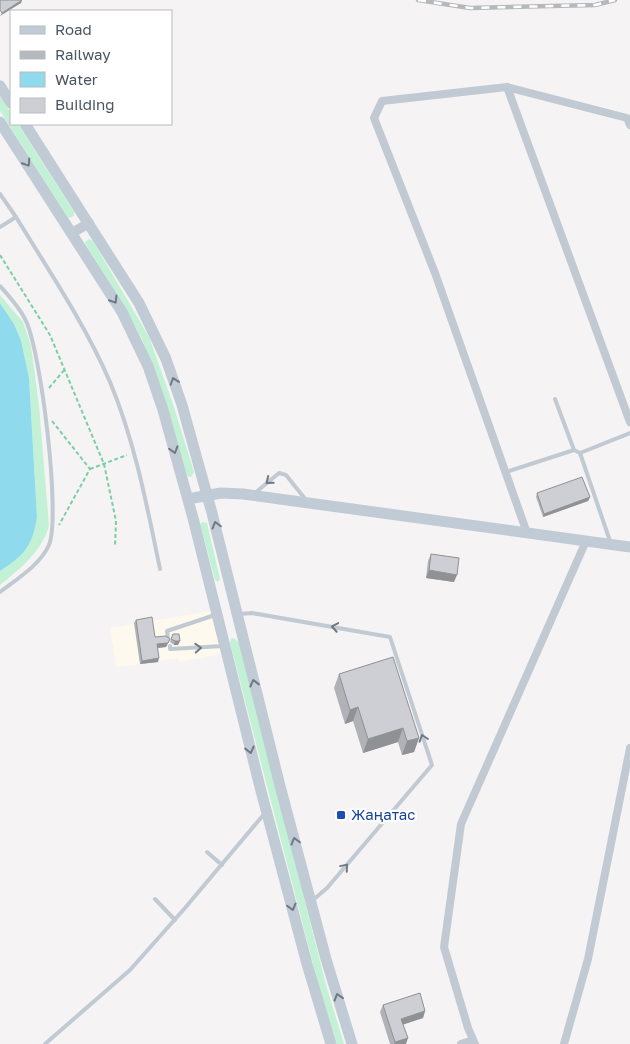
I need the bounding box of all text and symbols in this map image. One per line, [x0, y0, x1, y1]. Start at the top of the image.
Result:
legend [10, 10, 172, 125]
text: Road [55, 20, 92, 38]
text: Railway [55, 45, 111, 63]
text: Water [55, 70, 98, 88]
text: Building [55, 95, 115, 113]
one-way arrow [20, 157, 30, 166]
one-way arrow [108, 294, 117, 303]
one-way arrow [170, 377, 180, 386]
one-way arrow [168, 445, 178, 454]
one-way arrow [266, 476, 275, 484]
one-way arrow [211, 521, 222, 530]
one-way arrow [331, 623, 339, 633]
one-way arrow [194, 642, 202, 653]
one-way arrow [249, 679, 260, 688]
one-way arrow [419, 734, 429, 743]
one-way arrow [245, 746, 255, 754]
place label: Жаңатас [351, 805, 415, 823]
marker: Жаңатас [335, 809, 347, 821]
one-way arrow [290, 837, 300, 845]
one-way arrow [340, 864, 349, 873]
one-way arrow [286, 903, 297, 912]
one-way arrow [334, 994, 344, 1002]

